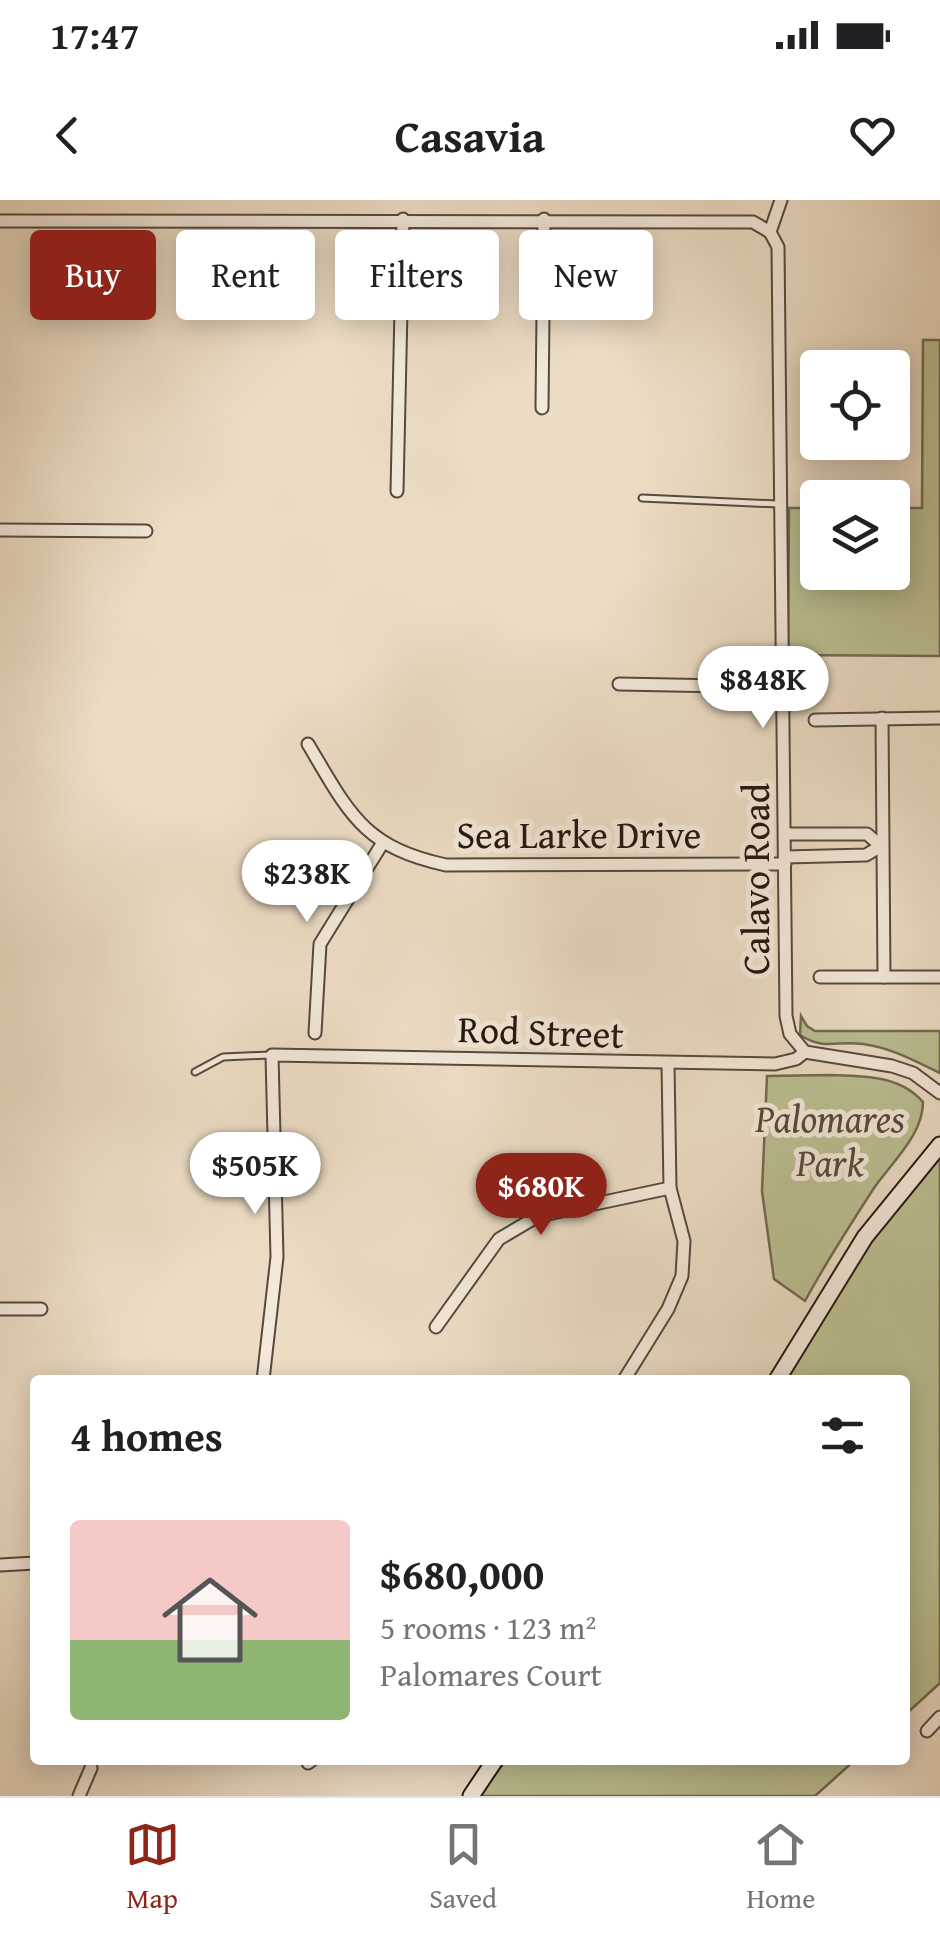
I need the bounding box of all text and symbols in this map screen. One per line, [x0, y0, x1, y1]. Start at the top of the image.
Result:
text: 17:47 [50, 7, 140, 63]
text: Casavia [395, 103, 545, 168]
icon: back [40, 108, 95, 163]
icon: heart [845, 108, 900, 163]
chip: Buy [30, 230, 156, 320]
chip: Rent [176, 230, 315, 320]
chip: Filters [335, 230, 499, 320]
chip: New [519, 230, 653, 320]
map controls [800, 350, 910, 590]
button: locate [800, 350, 910, 460]
button: layers [800, 480, 910, 590]
pin: $848K [693, 646, 833, 731]
text: $848K [720, 655, 806, 702]
street label: Calavo Road [727, 782, 783, 975]
street label: Sea Larke Drive [457, 806, 701, 862]
pin: $238K [237, 840, 377, 925]
text: $238K [264, 849, 350, 896]
street label: Rod Street [457, 1000, 625, 1062]
park label: Palomares Park [754, 1090, 905, 1190]
pin: $505K [185, 1132, 325, 1217]
text: $505K [212, 1141, 298, 1188]
pin: $680K [471, 1153, 611, 1238]
text: $680K [498, 1162, 584, 1209]
text: 4 homes [70, 1405, 223, 1466]
icon: filters [815, 1408, 870, 1463]
text: $680,000 [380, 1543, 544, 1604]
icon: home [150, 1560, 270, 1680]
text: 5 rooms · 123 m² [380, 1604, 596, 1651]
text: Palomares Court [380, 1651, 602, 1698]
tab: Map [125, 1817, 180, 1918]
tab: Saved [429, 1817, 497, 1918]
tab: Home [746, 1817, 815, 1918]

